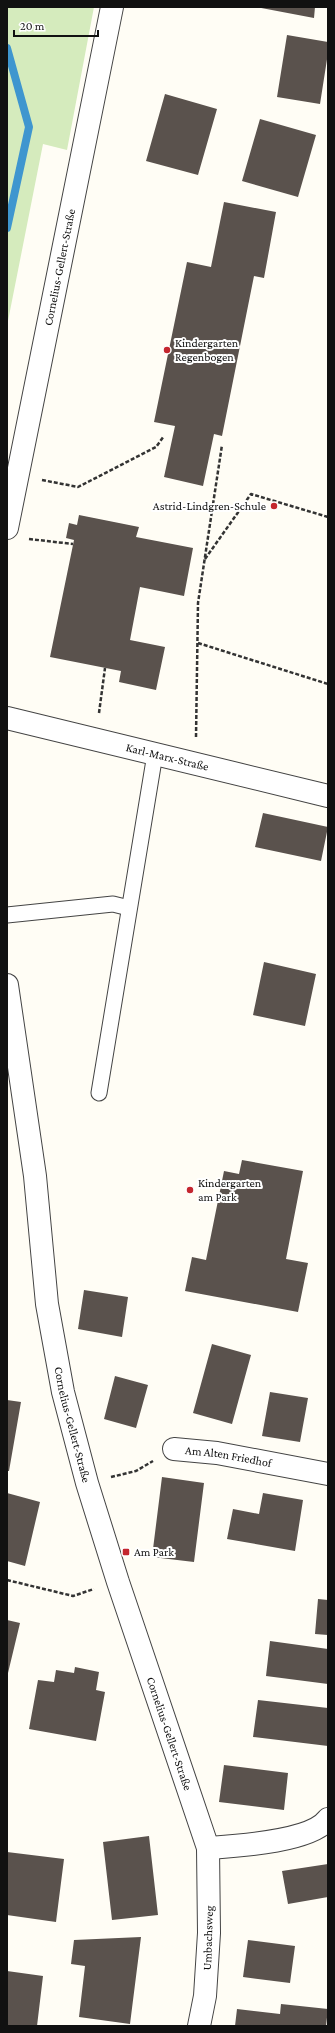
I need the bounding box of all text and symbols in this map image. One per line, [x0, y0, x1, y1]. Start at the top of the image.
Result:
scale bar [14, 12, 98, 38]
text: 20 m [20, 19, 45, 33]
street label: Cornelius-Gellert-Straße [41, 208, 78, 327]
place label: Kindergarten Regenbogen [175, 336, 239, 364]
marker: Kindergarten Regenbogen [162, 345, 172, 355]
place label: Astrid-Lindgren-Schule [153, 499, 266, 513]
marker: Astrid-Lindgren-Schule [269, 501, 279, 511]
street label: Karl-Marx-Straße [124, 740, 210, 774]
place label: Kindergarten am Park [198, 1176, 262, 1204]
marker: Kindergarten am Park [185, 1185, 195, 1195]
street label: Cornelius-Gellert-Straße [52, 1366, 94, 1484]
street label: Am Alten Friedhof [185, 1443, 274, 1470]
place label: Am Park [134, 1545, 174, 1559]
marker: Am Park [121, 1547, 131, 1557]
street label: Cornelius-Gellert-Straße [144, 1675, 195, 1792]
street label: Umbachsweg [200, 1905, 216, 1971]

